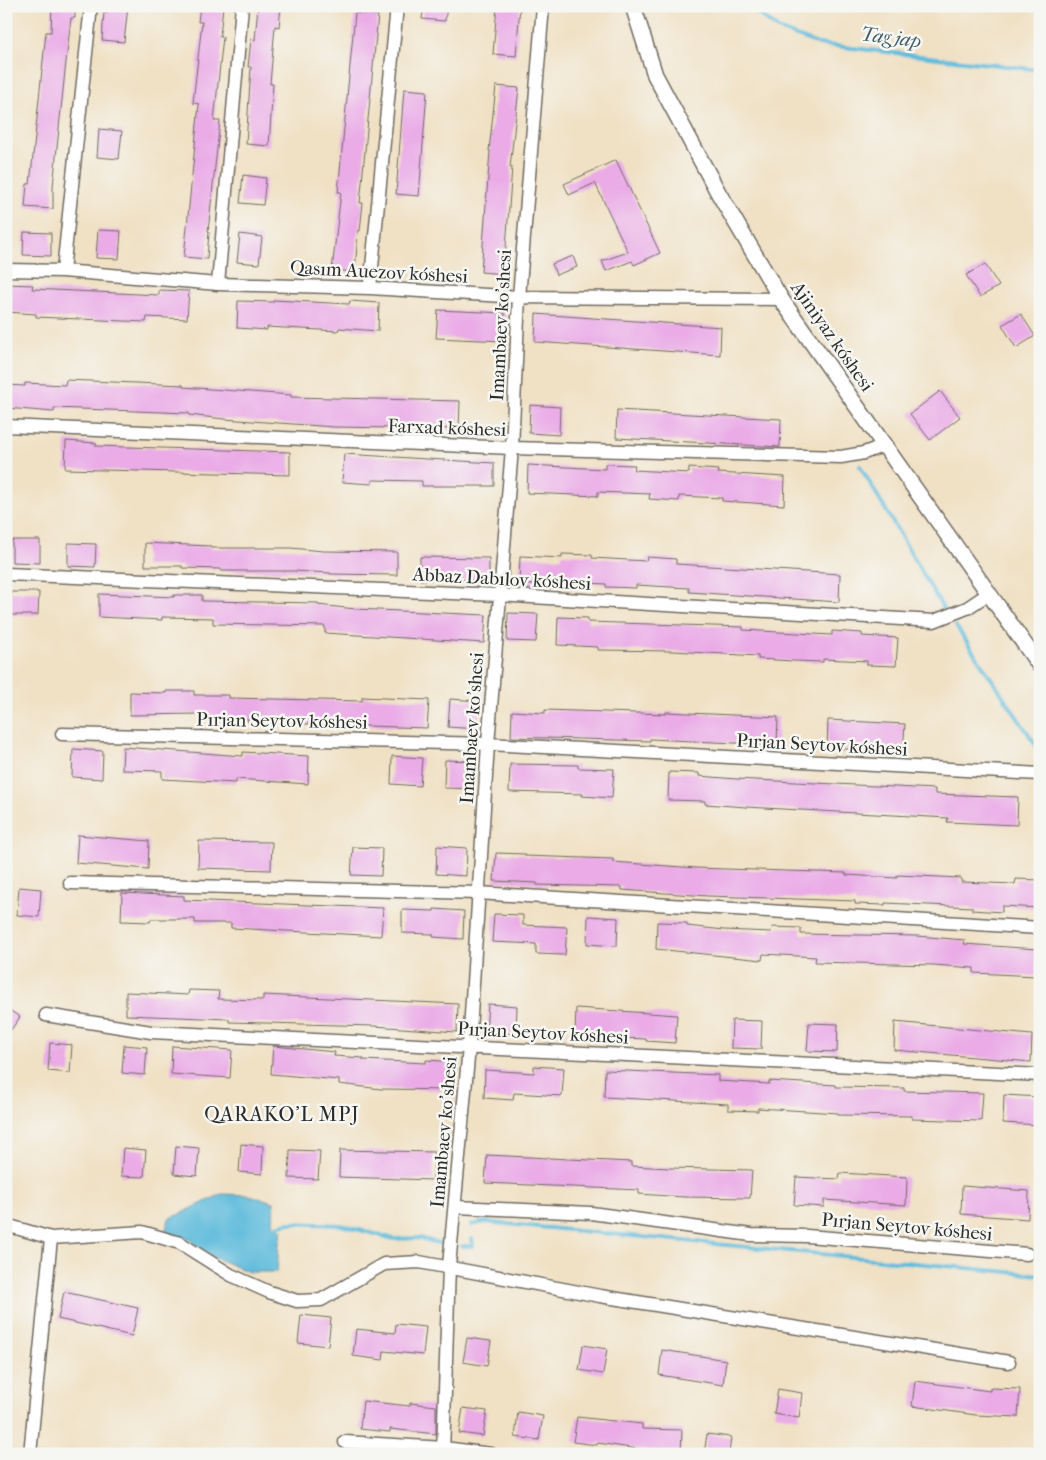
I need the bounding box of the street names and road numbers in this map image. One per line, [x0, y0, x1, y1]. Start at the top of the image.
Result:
street label: Imambaev ko'shesi [486, 248, 516, 401]
street label: Qasım Auezov kóshesi [289, 256, 469, 288]
street label: Ajiniyaz kóshesi [786, 277, 878, 396]
street label: Farxad kóshesi [387, 415, 507, 441]
street label: Abbaz Dabılov kóshesi [411, 563, 592, 595]
street label: Imambaev ko'shesi [456, 651, 488, 805]
street label: Pırjan Seytov kóshesi [196, 709, 368, 734]
street label: Pırjan Seytov kóshesi [736, 730, 909, 760]
street label: Pırjan Seytov kóshesi [457, 1018, 630, 1048]
street label: Imambaev ko'shesi [426, 1055, 462, 1209]
street label: Pırjan Seytov kóshesi [820, 1209, 994, 1245]

